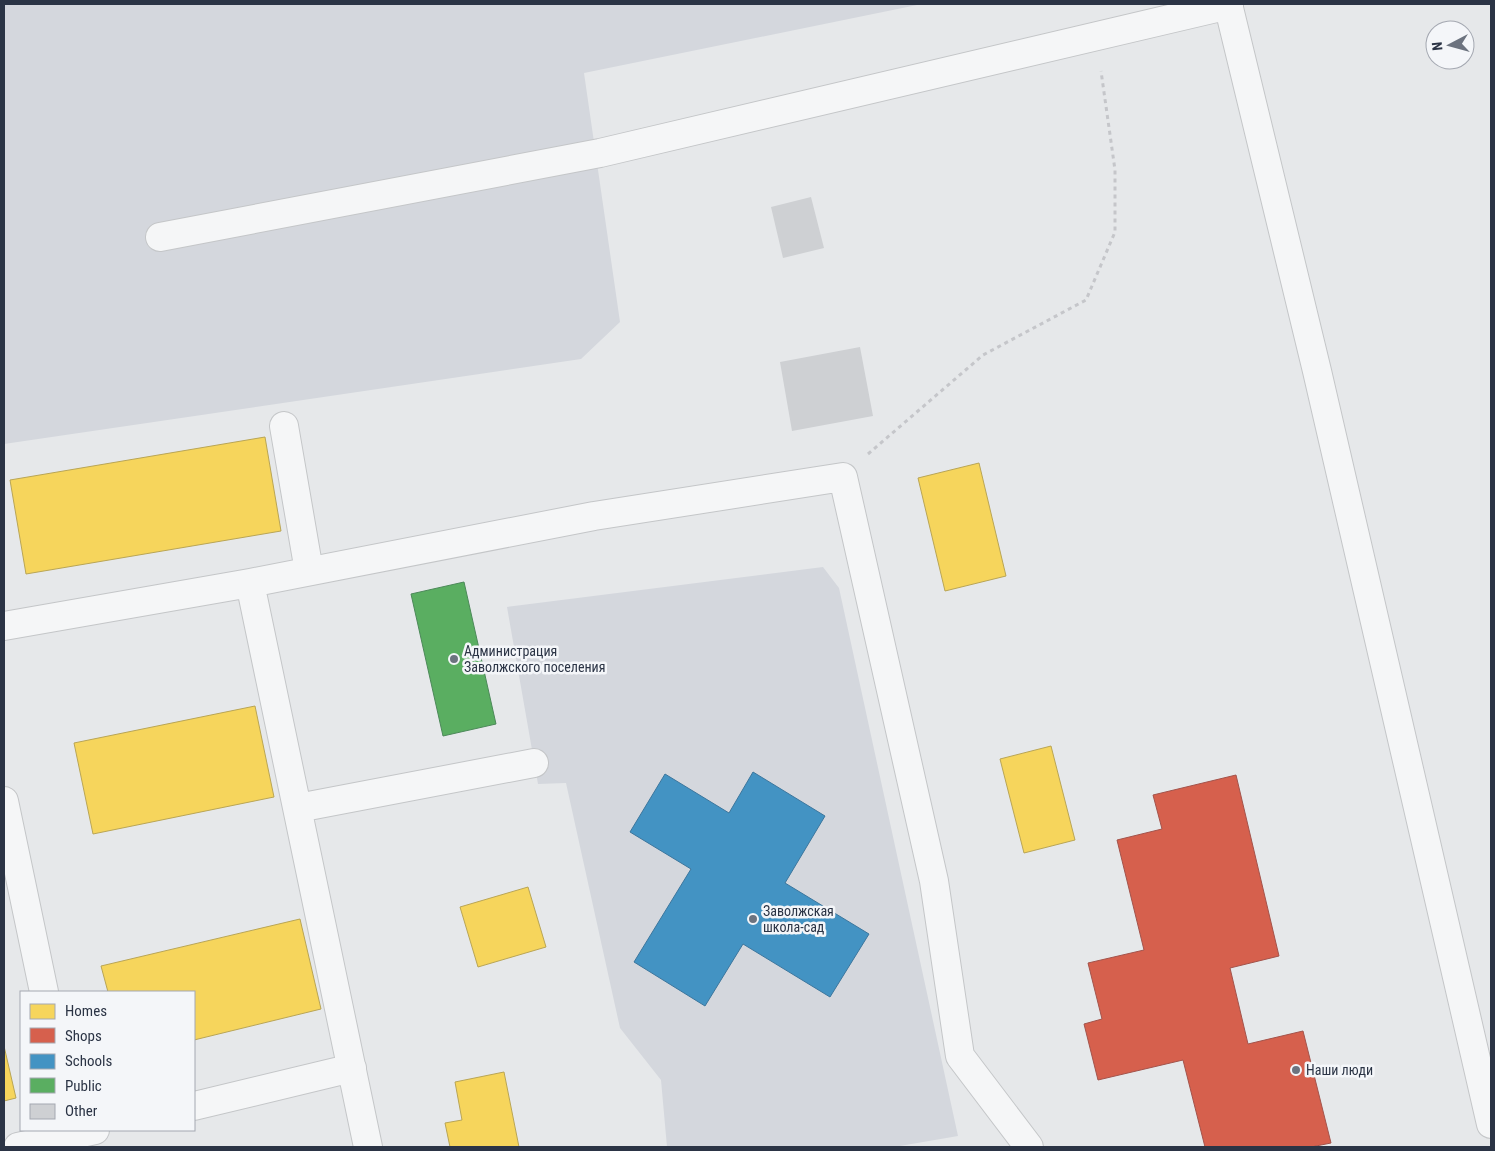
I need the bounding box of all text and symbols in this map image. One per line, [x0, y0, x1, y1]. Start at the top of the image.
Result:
north arrow [1425, 20, 1475, 70]
text: N [1429, 41, 1445, 51]
place label: Администрация Заволжского поселения [464, 643, 605, 675]
marker: Администрация Заволжского поселения [448, 653, 460, 665]
place label: Заволжская школа-сад [763, 903, 834, 935]
marker: Заволжская школа-сад [747, 913, 759, 925]
legend [20, 991, 195, 1131]
text: Homes [65, 1002, 107, 1020]
text: Shops [65, 1027, 102, 1045]
text: Schools [65, 1052, 112, 1070]
place label: Наши люди [1306, 1062, 1373, 1078]
marker: Наши люди [1290, 1064, 1302, 1076]
text: Public [65, 1077, 102, 1095]
text: Other [65, 1102, 98, 1120]

